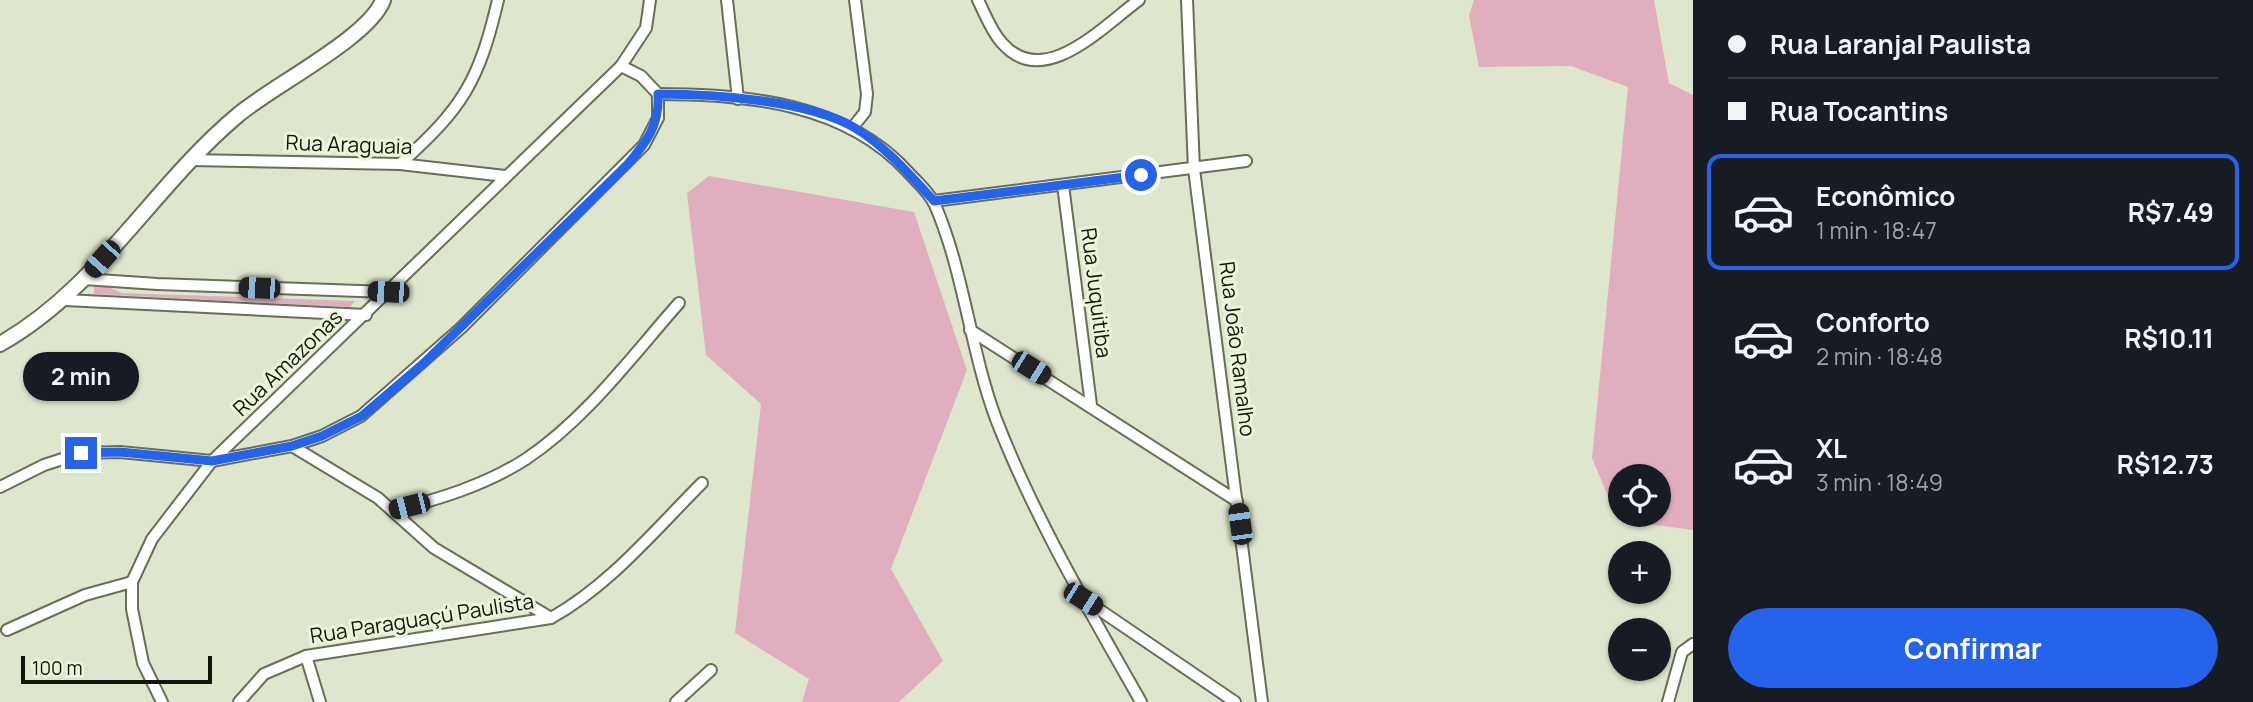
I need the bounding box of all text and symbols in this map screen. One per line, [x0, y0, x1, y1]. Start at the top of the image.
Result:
text: Rua Laranjal Paulista [1770, 26, 2031, 62]
text: Rua Tocantins [1770, 93, 1948, 129]
street label: Rua Araguaia [285, 128, 413, 160]
route start [1125, 159, 1157, 191]
text: Econômico [1816, 178, 1955, 214]
icon: car [1732, 181, 1795, 244]
text: R$7.49 [2128, 194, 2214, 230]
text: 1 min · 18:47 [1816, 214, 1937, 246]
street label: Rua Juquitiba [1075, 226, 1119, 360]
car [81, 236, 124, 282]
street label: Rua João Ramalho [1213, 260, 1263, 438]
car [238, 277, 281, 299]
car [367, 281, 410, 303]
street label: Rua Amazonas [226, 303, 348, 422]
text: Conforto [1816, 304, 1930, 340]
icon: car [1732, 307, 1795, 370]
text: R$10.11 [2124, 320, 2214, 356]
text: 2 min · 18:48 [1816, 340, 1943, 372]
car [1008, 348, 1055, 388]
callout: 2 min [23, 351, 139, 400]
text: 2 min [51, 360, 111, 392]
text: XL [1816, 430, 1847, 466]
icon: car [1732, 433, 1795, 496]
route end [65, 437, 97, 469]
text: R$12.73 [2117, 446, 2214, 482]
map controls [1608, 464, 1671, 681]
button: locate [1608, 464, 1671, 527]
text: 3 min · 18:49 [1816, 466, 1943, 498]
car [387, 491, 432, 521]
car [1227, 502, 1254, 546]
button: + [1608, 541, 1671, 604]
car [1060, 579, 1107, 619]
street label: Rua Paraguaçú Paulista [308, 586, 536, 650]
button: Confirmar [1728, 608, 2218, 688]
button: − [1608, 618, 1671, 681]
scale bar [21, 653, 212, 685]
text: 100 m [32, 655, 83, 681]

